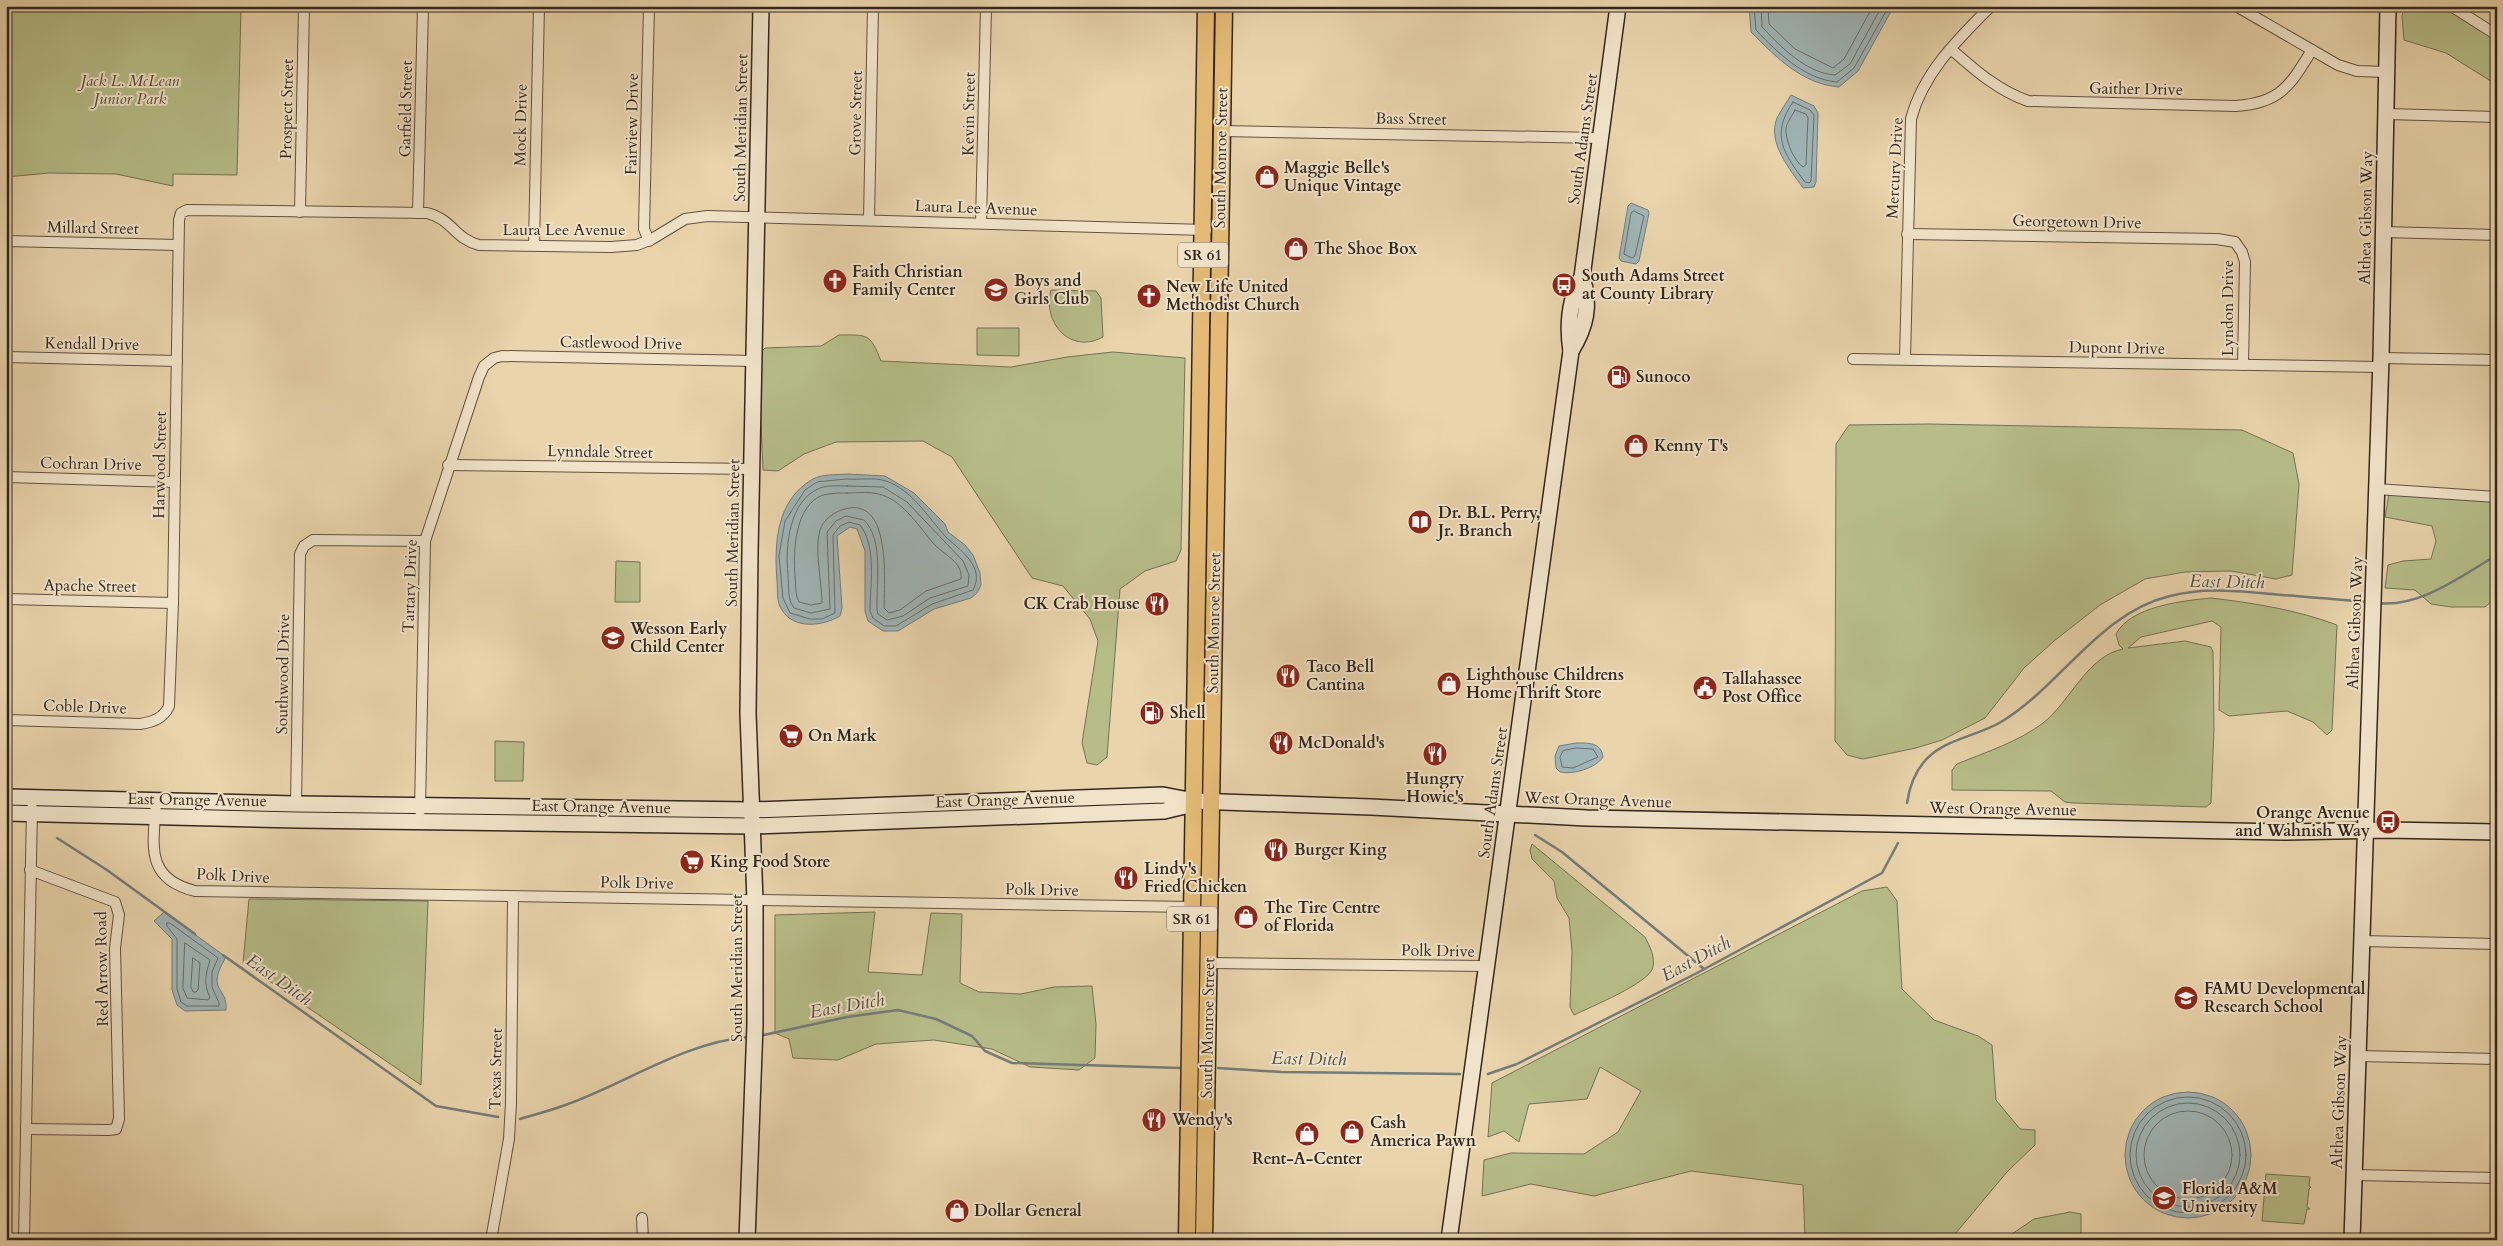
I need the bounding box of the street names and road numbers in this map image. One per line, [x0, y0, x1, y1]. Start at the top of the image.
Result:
street label: South Meridian Street [729, 54, 753, 202]
street label: Prospect Street [275, 59, 299, 159]
street label: Garfield Street [394, 60, 418, 158]
street label: Grove Street [844, 70, 868, 156]
street label: Kevin Street [957, 72, 981, 156]
street label: South Adams Street [1563, 72, 1603, 206]
street label: Fairview Drive [620, 73, 644, 175]
street label: Gaither Drive [2089, 77, 2183, 101]
street label: Mock Drive [509, 84, 533, 166]
street label: South Monroe Street [1209, 87, 1233, 229]
street label: Bass Street [1375, 107, 1447, 131]
street label: Mercury Drive [1881, 117, 1909, 219]
street label: Althea Gibson Way [2354, 150, 2378, 285]
street label: Laura Lee Avenue [914, 195, 1038, 221]
street label: Georgetown Drive [2012, 210, 2142, 234]
street label: Millard Street [47, 216, 139, 240]
street label: Laura Lee Avenue [503, 219, 625, 241]
road number: SR 61 [1178, 242, 1228, 268]
street label: Lyndon Drive [2217, 260, 2239, 356]
street label: Castlewood Drive [560, 331, 682, 355]
street label: Kendall Drive [44, 332, 140, 356]
street label: Dupont Drive [2069, 336, 2165, 360]
street label: Harwood Street [148, 411, 172, 519]
street label: Lynndale Street [547, 440, 653, 464]
street label: Cochran Drive [40, 452, 142, 476]
street label: South Meridian Street [721, 459, 745, 607]
street label: Tartary Drive [397, 539, 423, 633]
street label: South Monroe Street [1202, 552, 1226, 694]
street label: Althea Gibson Way [2342, 555, 2368, 690]
street label: Apache Street [43, 574, 137, 598]
street label: Southwood Drive [271, 613, 295, 735]
street label: Coble Drive [43, 695, 127, 719]
street label: South Adams Street [1473, 726, 1513, 860]
street label: West Orange Avenue [1523, 786, 1672, 814]
street label: East Orange Avenue [935, 787, 1075, 813]
street label: East Orange Avenue [127, 788, 267, 812]
street label: East Orange Avenue [531, 795, 671, 819]
street label: West Orange Avenue [1928, 797, 2077, 821]
street label: Polk Drive [196, 863, 270, 889]
street label: Polk Drive [600, 871, 674, 895]
street label: Polk Drive [1005, 878, 1079, 902]
street label: South Meridian Street [726, 894, 748, 1042]
road number: SR 61 [1167, 906, 1217, 932]
street label: Red Arrow Road [90, 911, 114, 1027]
street label: Polk Drive [1401, 939, 1475, 963]
street label: South Monroe Street [1196, 957, 1220, 1099]
street label: Texas Street [484, 1028, 508, 1110]
street label: Althea Gibson Way [2326, 1034, 2352, 1169]

